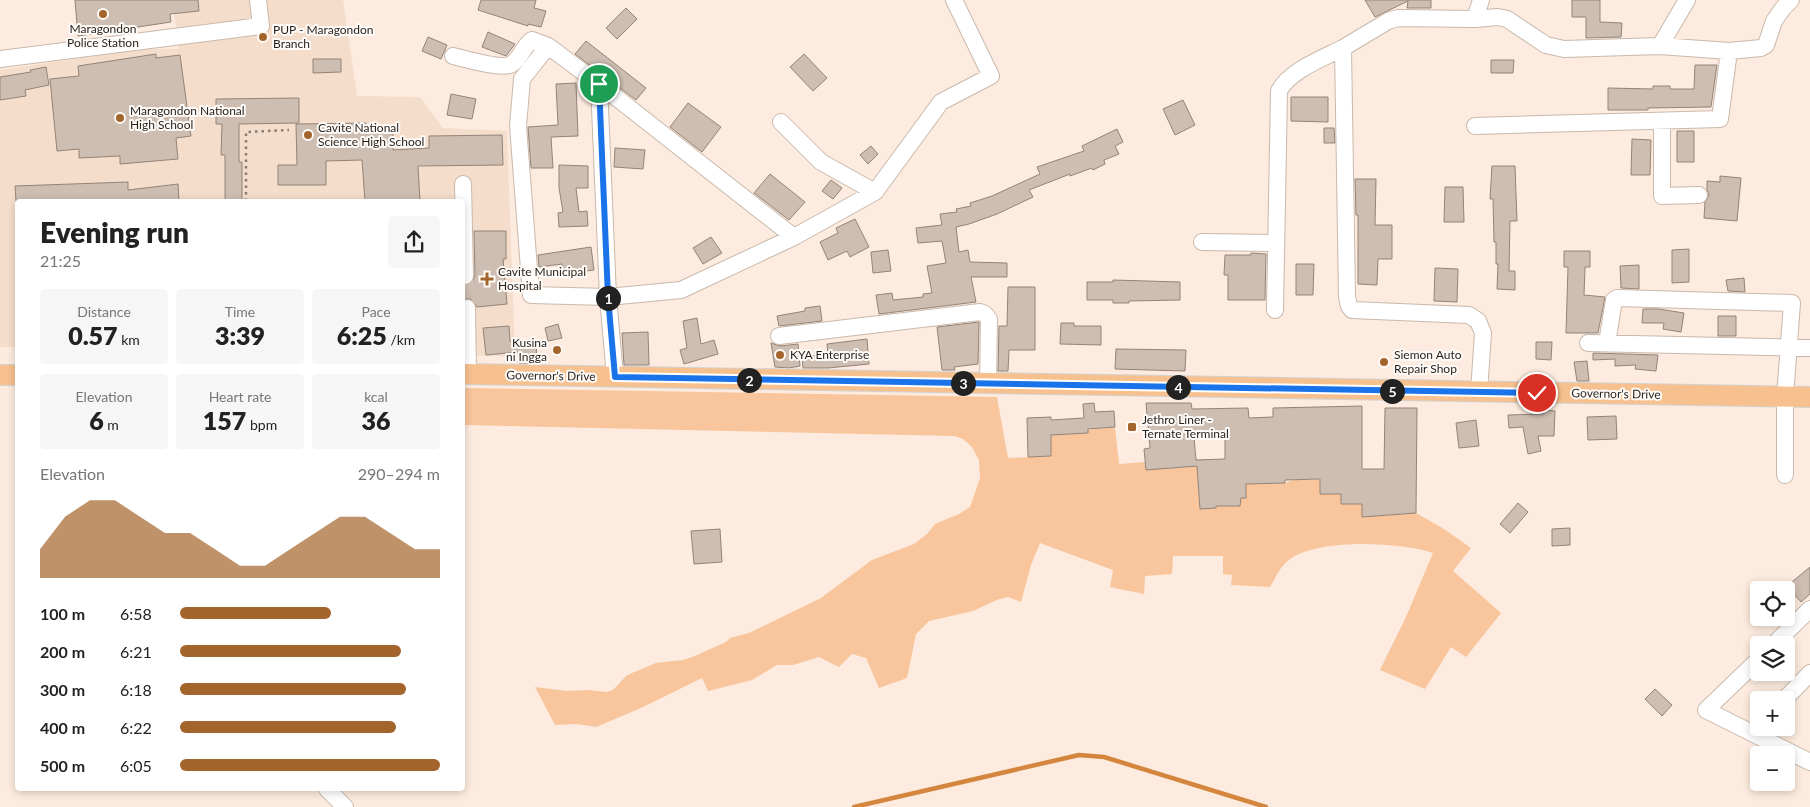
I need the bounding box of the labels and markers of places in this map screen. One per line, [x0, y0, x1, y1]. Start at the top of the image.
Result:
marker: Maragondon Police Station [97, 8, 109, 20]
place label: Maragondon Police Station [67, 21, 139, 50]
place label: PUP - Maragondon Branch [273, 22, 374, 51]
marker: PUP - Maragondon Branch [257, 31, 269, 43]
pin [578, 63, 620, 105]
place label: Maragondon National High School [130, 103, 245, 132]
marker: Maragondon National High School [114, 112, 126, 124]
place label: Cavite National Science High School [318, 120, 424, 149]
marker: Cavite National Science High School [302, 129, 314, 141]
place label: Cavite Municipal Hospital [498, 264, 586, 293]
marker: Cavite Municipal Hospital [480, 272, 494, 286]
pin: 1 [596, 286, 620, 310]
place label: Kusina ni Ingga [506, 335, 547, 364]
marker: Kusina ni Ingga [551, 344, 563, 356]
place label: KYA Enterprise [790, 347, 869, 362]
place label: Siemon Auto Repair Shop [1394, 347, 1462, 376]
marker: KYA Enterprise [774, 349, 786, 361]
marker: Siemon Auto Repair Shop [1378, 356, 1390, 368]
pin: 2 [736, 368, 762, 392]
pin: 3 [950, 370, 976, 396]
pin [1516, 372, 1558, 414]
pin: 4 [1166, 374, 1190, 400]
pin: 5 [1380, 378, 1404, 404]
place label: Jethro Liner - Ternate Terminal [1142, 412, 1229, 441]
marker: Jethro Liner - Ternate Terminal [1126, 421, 1138, 433]

